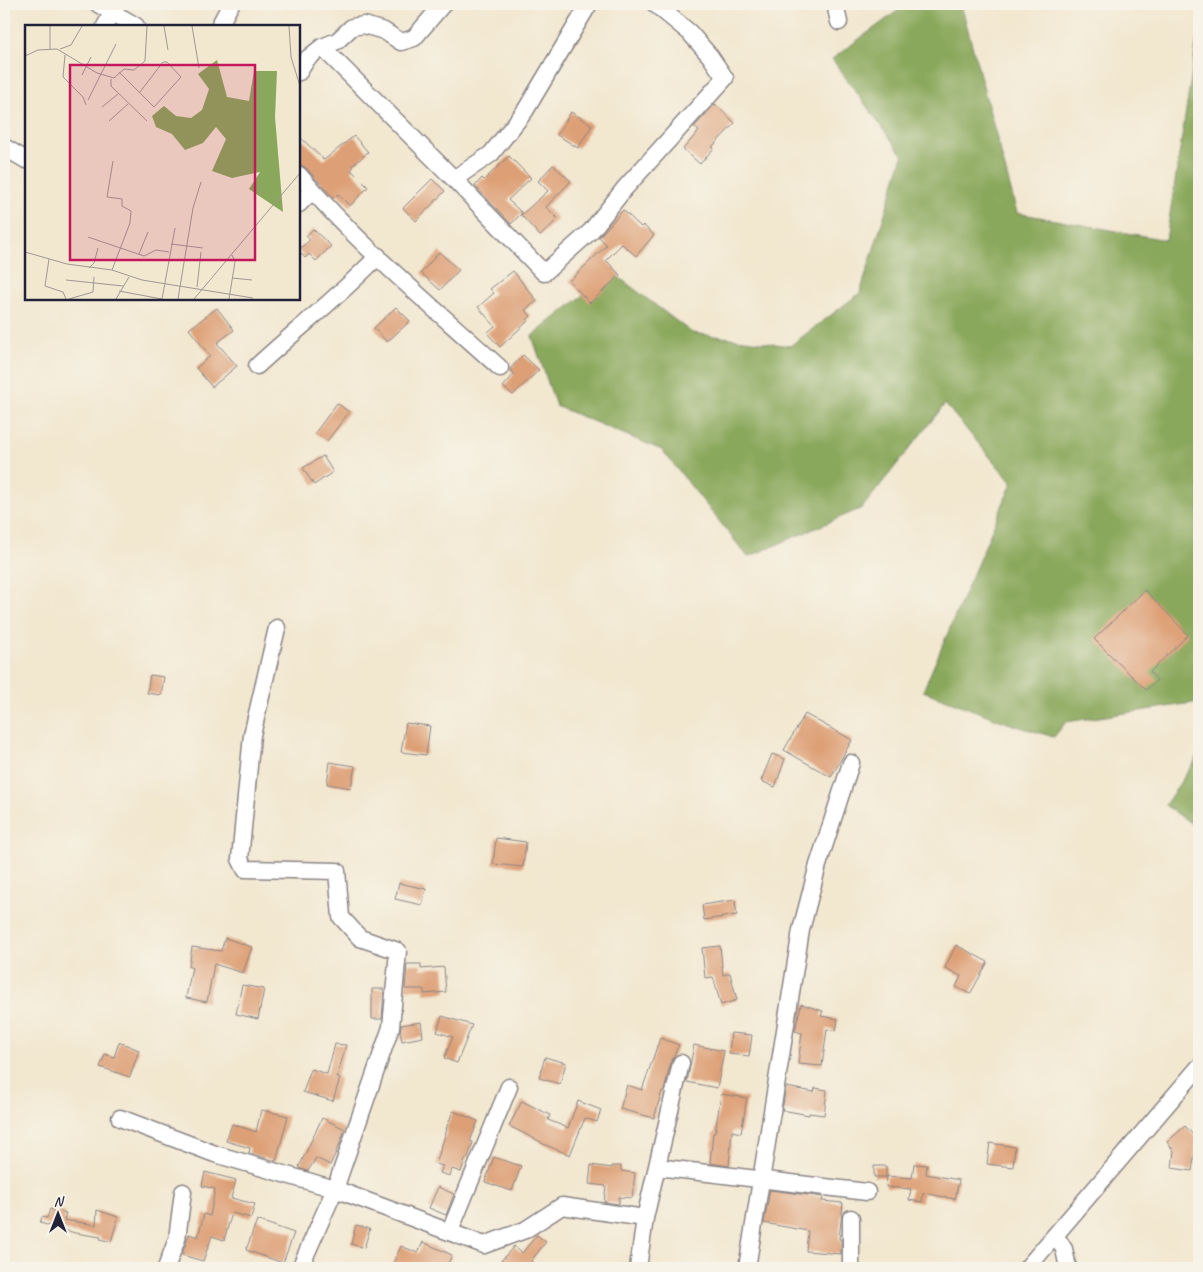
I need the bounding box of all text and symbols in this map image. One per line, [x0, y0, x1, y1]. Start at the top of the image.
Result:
inset map [25, 25, 300, 300]
north arrow [32, 1190, 82, 1240]
text: N [54, 1193, 65, 1210]

